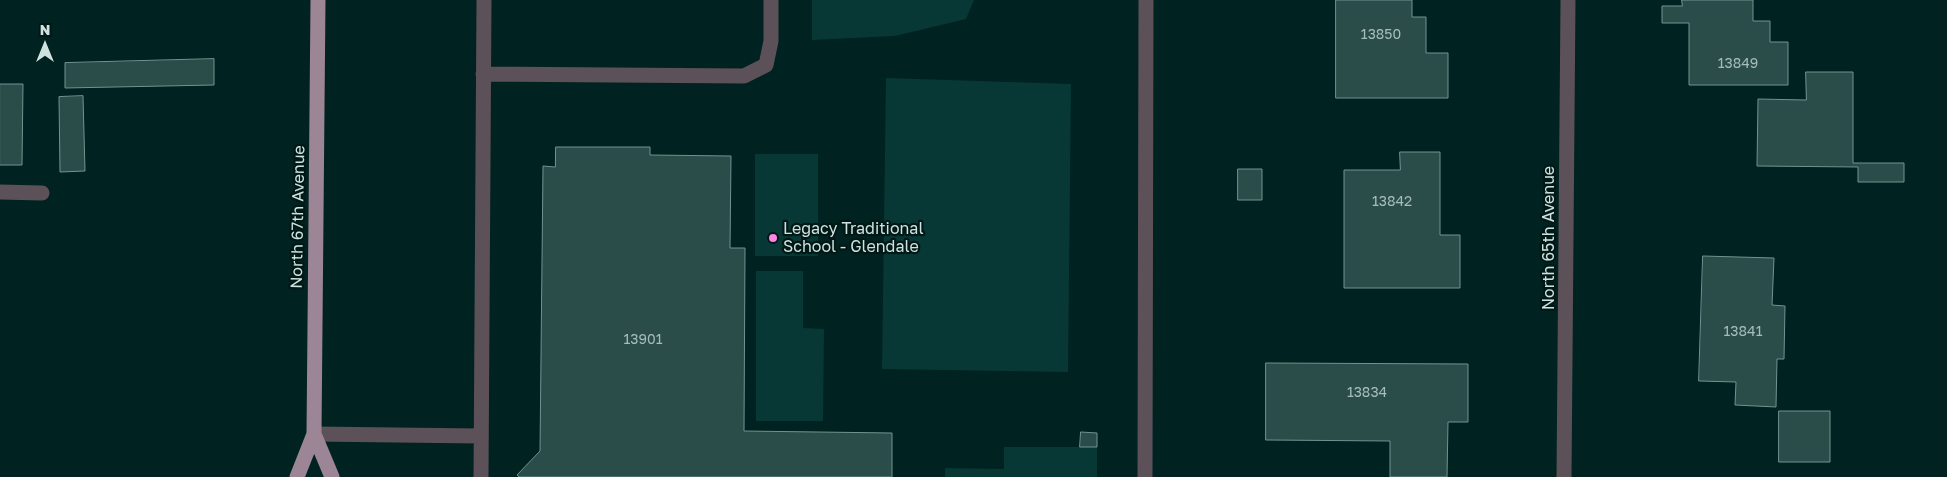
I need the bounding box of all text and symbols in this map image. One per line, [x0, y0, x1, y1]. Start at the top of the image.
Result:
north arrow [20, 20, 70, 70]
text: N [40, 21, 50, 38]
house number: 13850 [1361, 27, 1401, 43]
house number: 13849 [1718, 56, 1758, 72]
street label: North 67th Avenue [287, 145, 309, 289]
street label: North 65th Avenue [1539, 166, 1559, 310]
house number: 13842 [1372, 194, 1412, 210]
place label: Legacy Traditional School - Glendale [783, 219, 923, 257]
marker: Legacy Traditional School - Glendale [767, 232, 779, 244]
house number: 13841 [1724, 324, 1762, 340]
house number: 13901 [624, 332, 662, 348]
house number: 13834 [1347, 385, 1387, 401]

